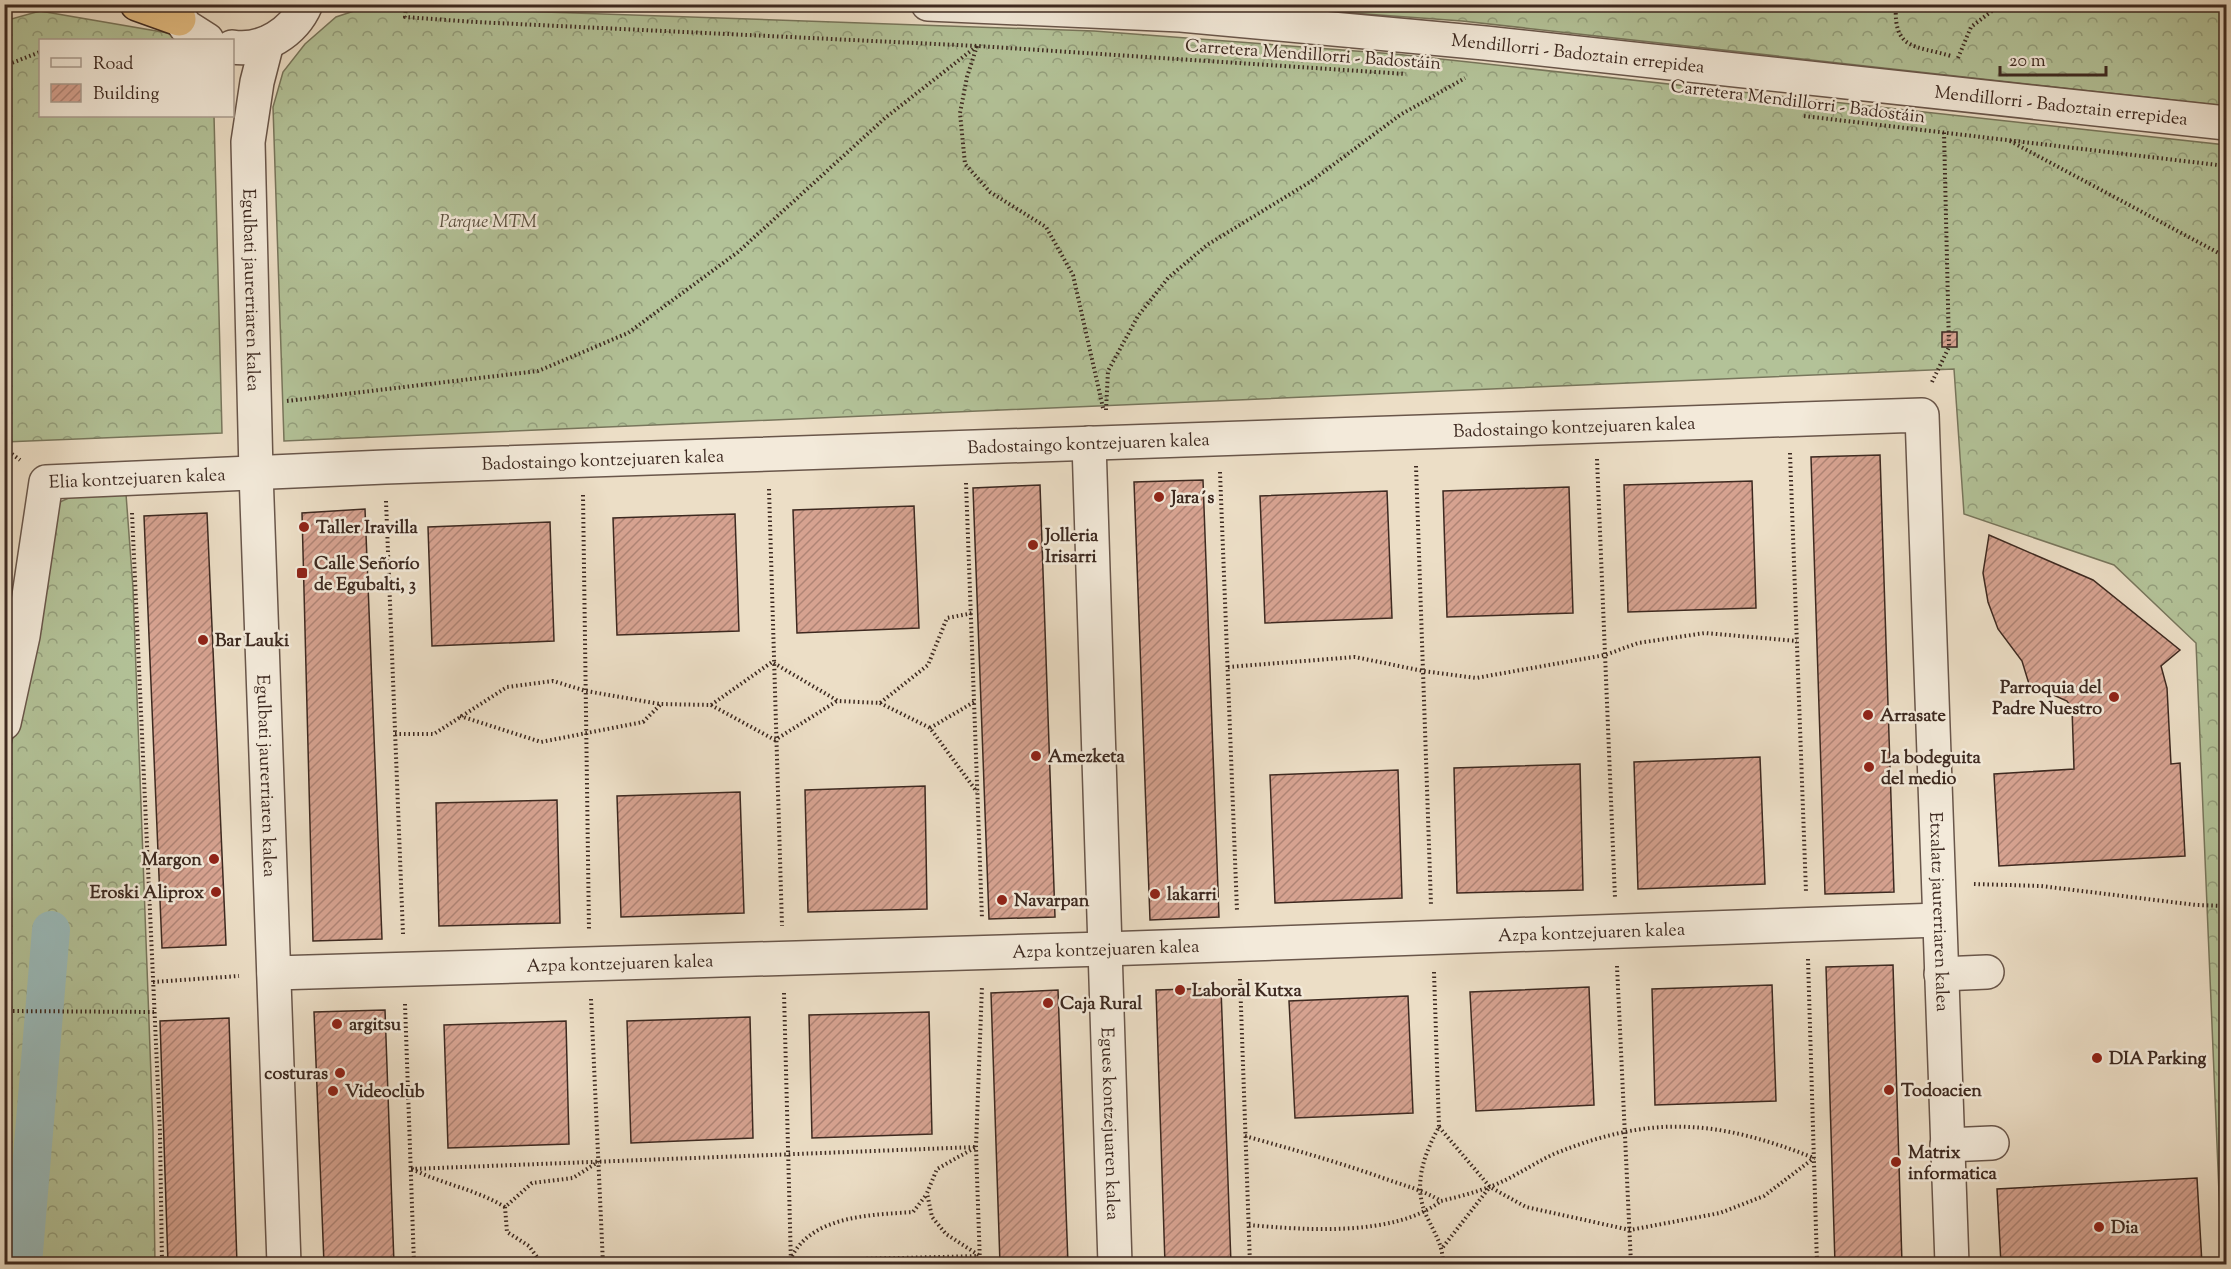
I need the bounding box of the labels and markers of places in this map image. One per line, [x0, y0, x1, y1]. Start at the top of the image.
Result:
place label: Jara´s [1169, 486, 1214, 512]
marker: Jara´s [1152, 490, 1166, 504]
place label: Taller Iravilla [316, 516, 418, 542]
marker: Taller Iravilla [297, 520, 311, 534]
place label: Jolleria Irisarri [1043, 524, 1099, 571]
marker: Jolleria Irisarri [1026, 538, 1040, 552]
place label: Calle Señorío de Egubalti, 3 [314, 552, 420, 599]
marker: Calle Señorío de Egubalti, 3 [295, 566, 309, 580]
place label: Bar Lauki [215, 629, 290, 655]
marker: Bar Lauki [196, 633, 210, 647]
place label: Parroquia del Padre Nuestro [1992, 676, 2103, 723]
marker: Parroquia del Padre Nuestro [2107, 690, 2121, 704]
place label: Arrasate [1880, 704, 1946, 730]
marker: Arrasate [1861, 708, 1875, 722]
place label: Amezketa [1048, 745, 1125, 771]
place label: La bodeguita del medio [1881, 746, 1981, 793]
marker: Amezketa [1029, 749, 1043, 763]
marker: La bodeguita del medio [1862, 760, 1876, 774]
place label: Margon [141, 848, 202, 874]
marker: Margon [207, 852, 221, 866]
place label: Eroski Aliprox [90, 881, 204, 907]
place label: lakarri [1167, 883, 1218, 909]
marker: Eroski Aliprox [209, 885, 223, 899]
marker: lakarri [1148, 887, 1162, 901]
place label: Navarpan [1014, 889, 1090, 915]
marker: Navarpan [995, 893, 1009, 907]
place label: Laboral Kutxa [1192, 979, 1302, 1005]
marker: Laboral Kutxa [1173, 983, 1187, 997]
place label: Caja Rural [1060, 992, 1143, 1018]
marker: Caja Rural [1041, 996, 1055, 1010]
place label: argitsu [349, 1013, 402, 1039]
marker: argitsu [330, 1017, 344, 1031]
place label: DIA Parking [2109, 1047, 2207, 1073]
marker: DIA Parking [2090, 1051, 2104, 1065]
place label: costuras [264, 1062, 328, 1088]
marker: costuras [333, 1066, 347, 1080]
place label: Todoacien [1901, 1079, 1982, 1105]
place label: Videoclub [345, 1080, 425, 1106]
marker: Todoacien [1882, 1083, 1896, 1097]
marker: Videoclub [326, 1084, 340, 1098]
place label: Matrix informatica [1908, 1141, 1998, 1188]
marker: Matrix informatica [1889, 1155, 1903, 1169]
place label: Dia [2111, 1216, 2139, 1242]
marker: Dia [2092, 1220, 2106, 1234]

